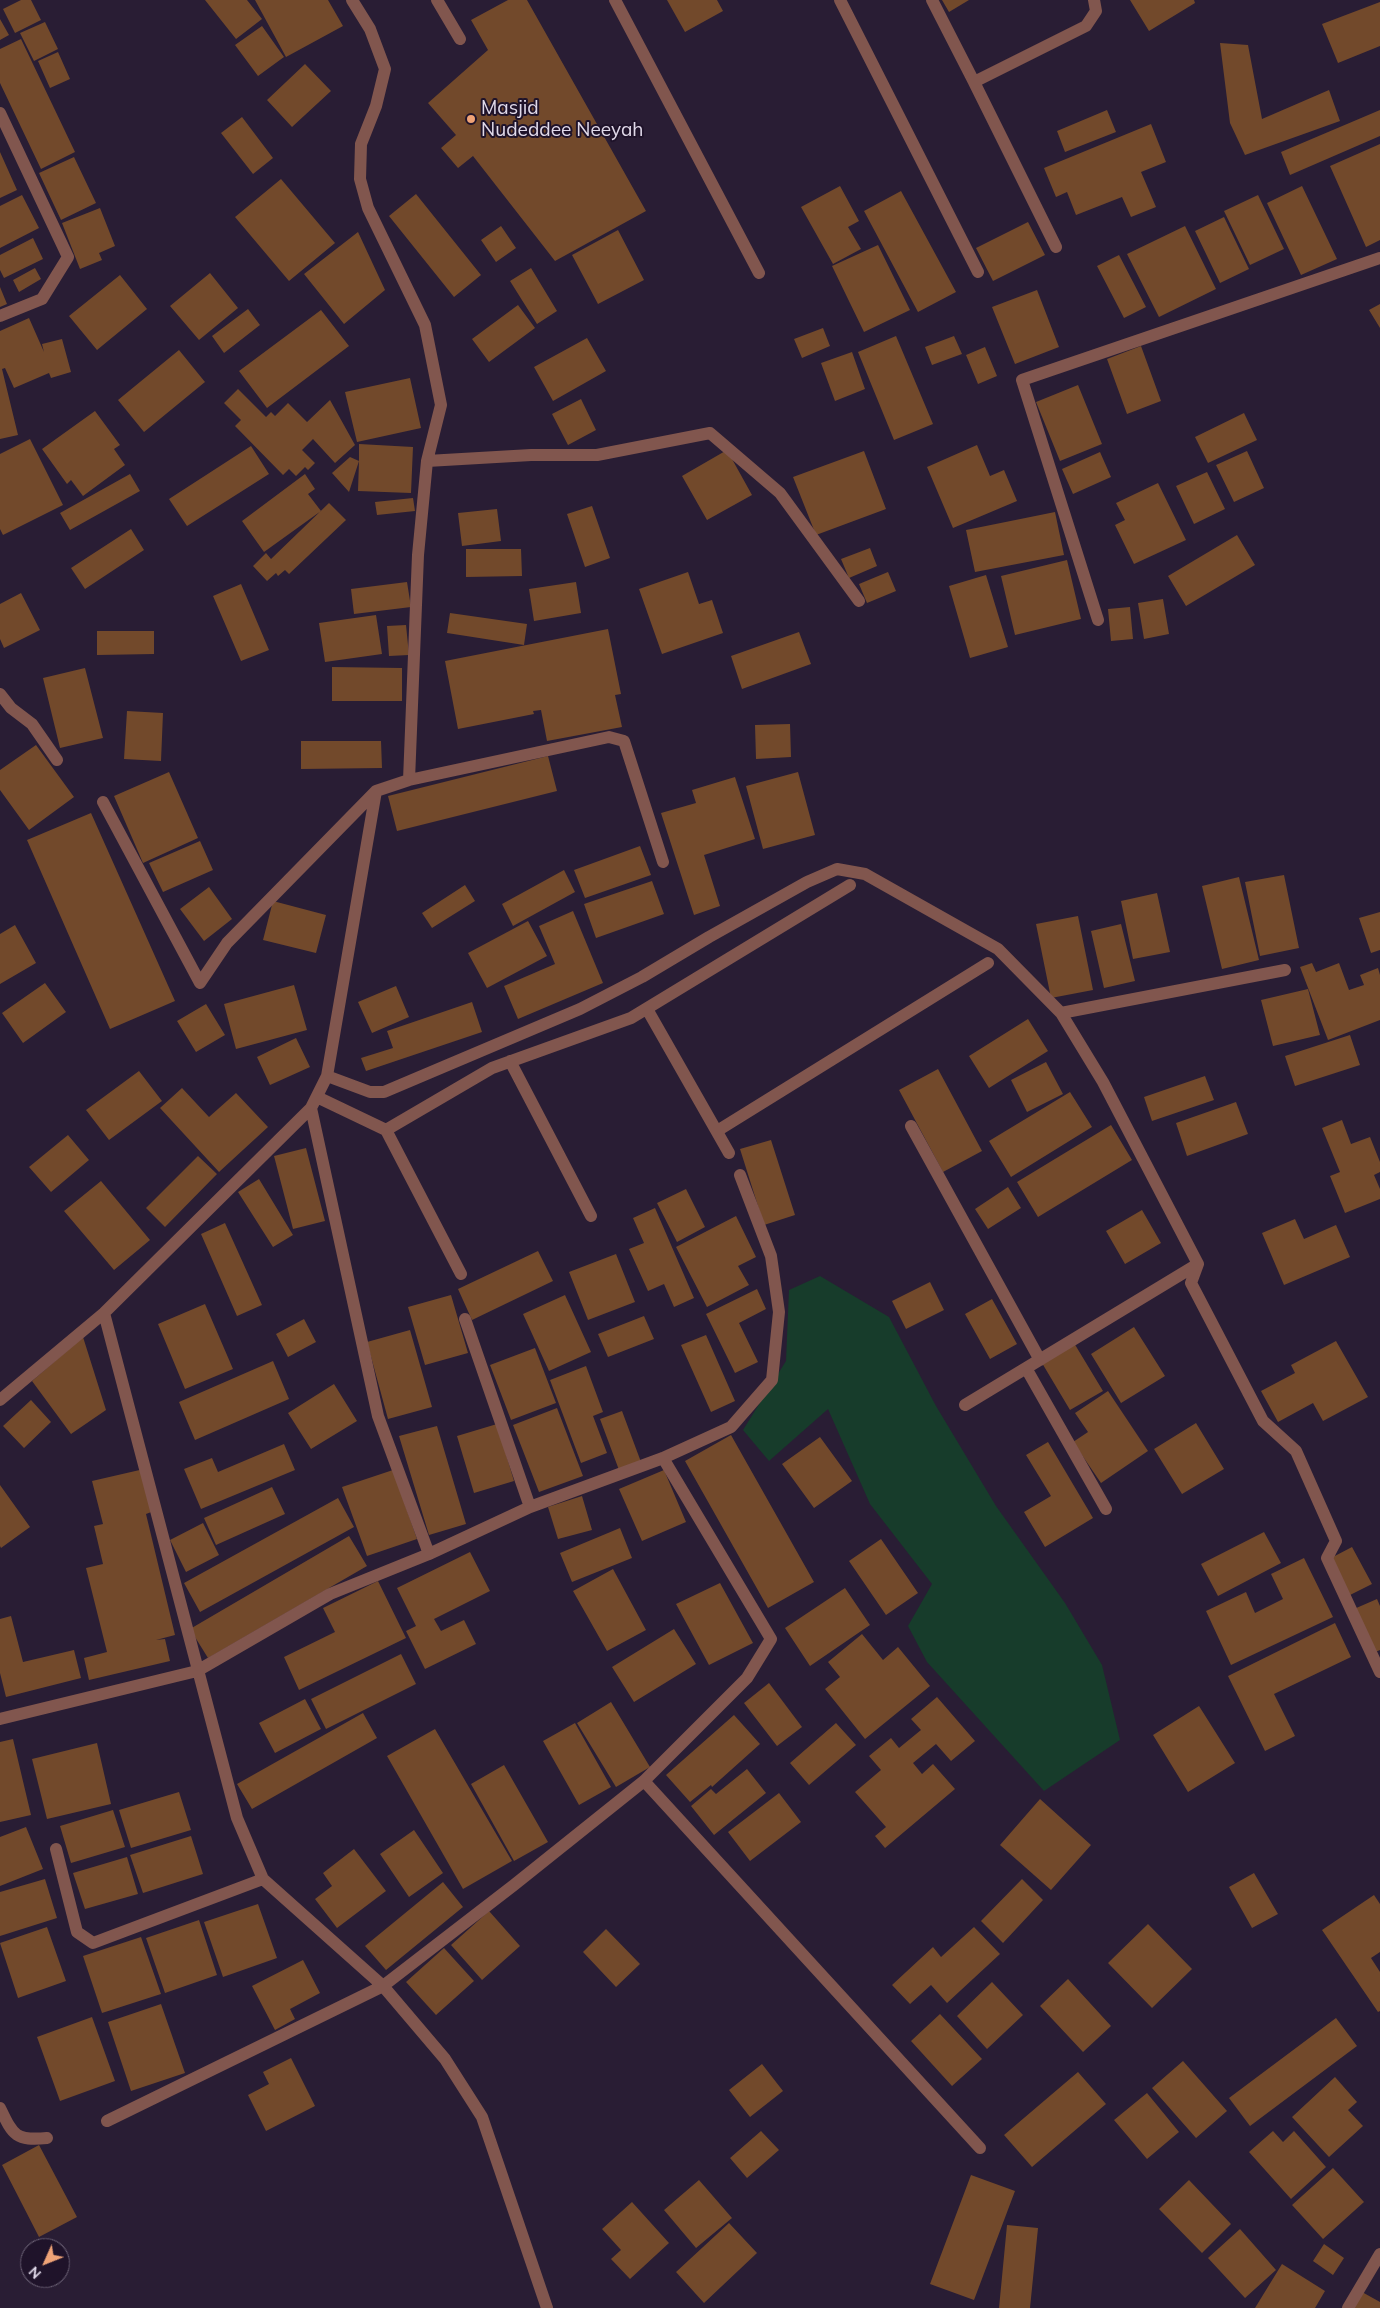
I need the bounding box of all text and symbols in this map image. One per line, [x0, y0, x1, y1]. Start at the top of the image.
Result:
place label: Masjid Nudeddee Neeyah [481, 97, 643, 141]
marker: Masjid Nudeddee Neeyah [465, 113, 477, 125]
north arrow [20, 2238, 70, 2288]
text: N [25, 2263, 45, 2283]

